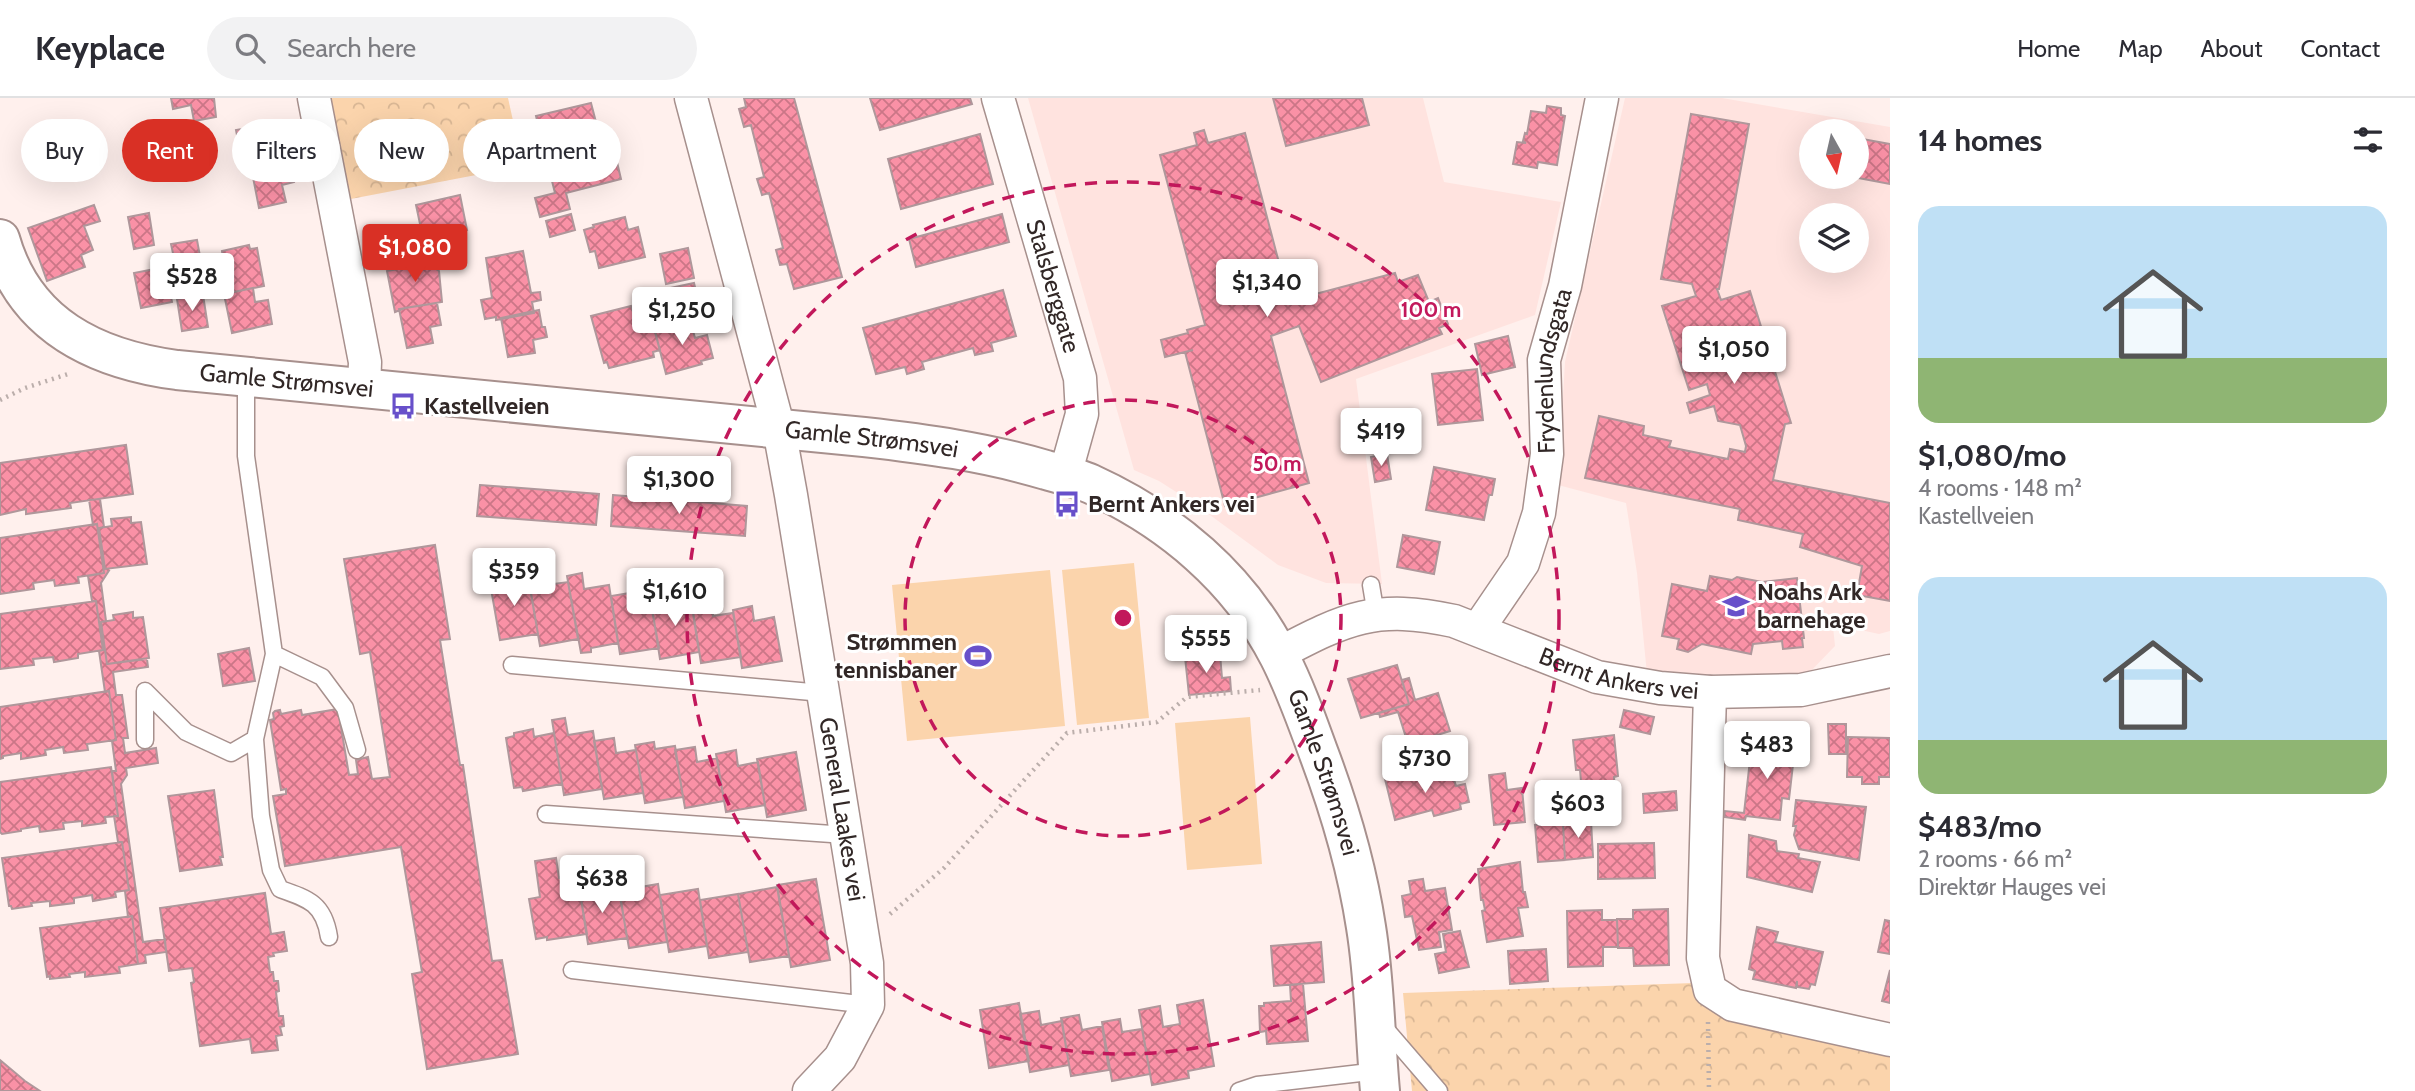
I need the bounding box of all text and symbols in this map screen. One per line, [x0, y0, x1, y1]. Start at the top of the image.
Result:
search box [207, 17, 697, 80]
text: Keyplace [35, 28, 165, 68]
icon: search [231, 29, 269, 67]
text: Search here [287, 32, 416, 64]
text: Home [2017, 34, 2080, 63]
text: Map [2118, 34, 2163, 63]
text: About [2201, 34, 2263, 63]
text: Contact [2301, 34, 2380, 63]
chip: Buy [21, 119, 108, 182]
chip: Rent [122, 119, 218, 182]
chip: Filters [232, 119, 340, 182]
chip: New [354, 119, 449, 182]
chip: Apartment [463, 119, 621, 182]
north arrow [1799, 119, 1869, 189]
map controls [1799, 119, 1869, 273]
icon: filters [2349, 121, 2387, 159]
text: 14 homes [1918, 122, 2042, 159]
button: layers [1799, 203, 1869, 273]
street label: Stalsberggate [1020, 216, 1087, 356]
pin: $1,080 [358, 225, 472, 284]
text: $1,080 [378, 233, 452, 261]
icon: home [2090, 251, 2216, 377]
pin: $528 [151, 254, 233, 313]
pin: $1,340 [1210, 260, 1324, 319]
text: $528 [166, 262, 218, 290]
text: $1,340 [1232, 268, 1302, 296]
street label: Frydenlundsgata [1528, 284, 1578, 454]
pin: $1,250 [625, 288, 739, 347]
text: $1,250 [648, 296, 716, 324]
text: 100 m [1401, 297, 1461, 322]
pin: $1,050 [1677, 327, 1791, 386]
text: $1,050 [1698, 335, 1770, 363]
street label: Gamle Strømsvei [199, 357, 375, 403]
bus stop icon: Kastellveien [388, 391, 418, 421]
place label: Kastellveien [424, 391, 550, 420]
pin: $419 [1340, 408, 1422, 468]
street label: Gamle Strømsvei [784, 414, 961, 464]
text: $419 [1357, 417, 1405, 445]
text: $1,080/mo [1918, 437, 2066, 474]
text: 50 m [1252, 451, 1302, 476]
pin: $1,300 [622, 456, 736, 516]
text: $1,300 [643, 465, 715, 493]
text: 4 rooms · 148 m² [1918, 474, 2082, 502]
bus stop icon: Bernt Ankers vei [1052, 489, 1082, 519]
place label: Bernt Ankers vei [1088, 489, 1255, 518]
text: Kastellveien [1918, 502, 2034, 530]
pin: $359 [473, 548, 555, 608]
text: $359 [488, 557, 540, 585]
pin: $1,610 [618, 568, 732, 628]
text: $1,610 [643, 577, 707, 605]
place label: Noahs Ark barnehage [1757, 577, 1866, 634]
school or university icon: Noahs Ark barnehage [1721, 591, 1751, 621]
centre of rings [1111, 606, 1135, 630]
pin: $555 [1165, 616, 1247, 675]
icon: home [2090, 622, 2216, 748]
text: $555 [1181, 624, 1231, 652]
place label: Strømmen tennisbaner [835, 627, 957, 684]
sports icon: Strømmen tennisbaner [963, 641, 993, 671]
street label: Bernt Ankers vei [1535, 641, 1700, 705]
street label: Gamle Strømsvei [1282, 685, 1366, 859]
street label: General Laakes vei [813, 715, 872, 903]
pin: $483 [1726, 722, 1808, 781]
text: $483 [1740, 730, 1794, 758]
pin: $730 [1384, 736, 1466, 795]
text: $730 [1398, 744, 1452, 772]
pin: $603 [1537, 780, 1619, 840]
text: $603 [1551, 789, 1605, 817]
text: $483/mo [1918, 808, 2041, 845]
text: 2 rooms · 66 m² [1918, 845, 2072, 873]
pin: $638 [561, 856, 643, 915]
text: $638 [576, 864, 628, 892]
text: Direktør Hauges vei [1918, 873, 2106, 901]

